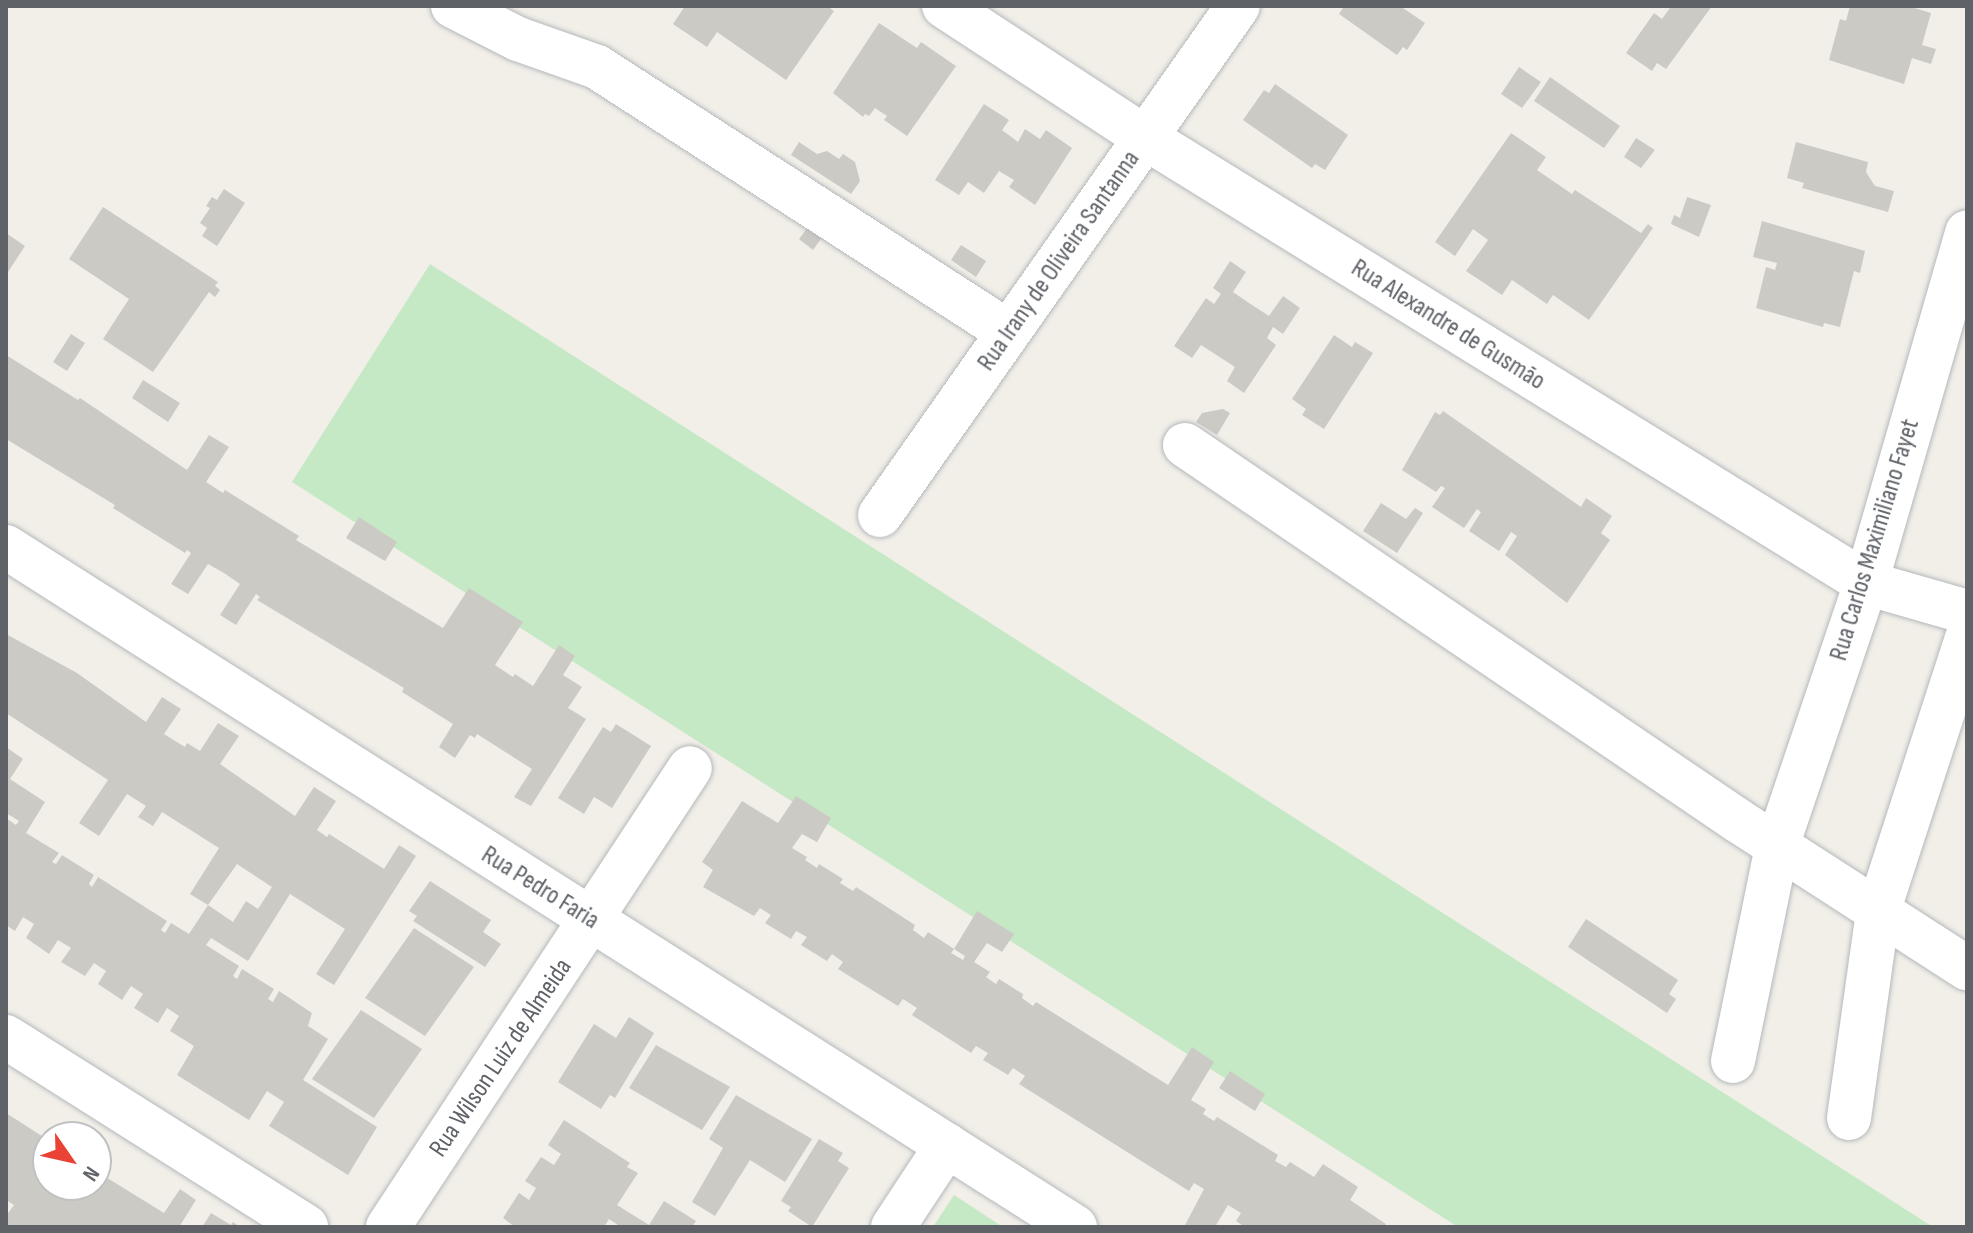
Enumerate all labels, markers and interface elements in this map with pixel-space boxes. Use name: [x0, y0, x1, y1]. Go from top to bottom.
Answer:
street label: Rua Irany de Oliveira Santanna: [971, 145, 1147, 377]
street label: Rua Alexandre de Gusmão: [1345, 253, 1551, 397]
street label: Rua Carlos Maximiliano Fayet: [1823, 415, 1927, 665]
street label: Rua Pedro Faria: [475, 840, 605, 936]
street label: Rua Wilson Luiz de Almeida: [423, 953, 579, 1163]
north arrow: [32, 1121, 112, 1201]
text: N: [76, 1161, 105, 1186]

